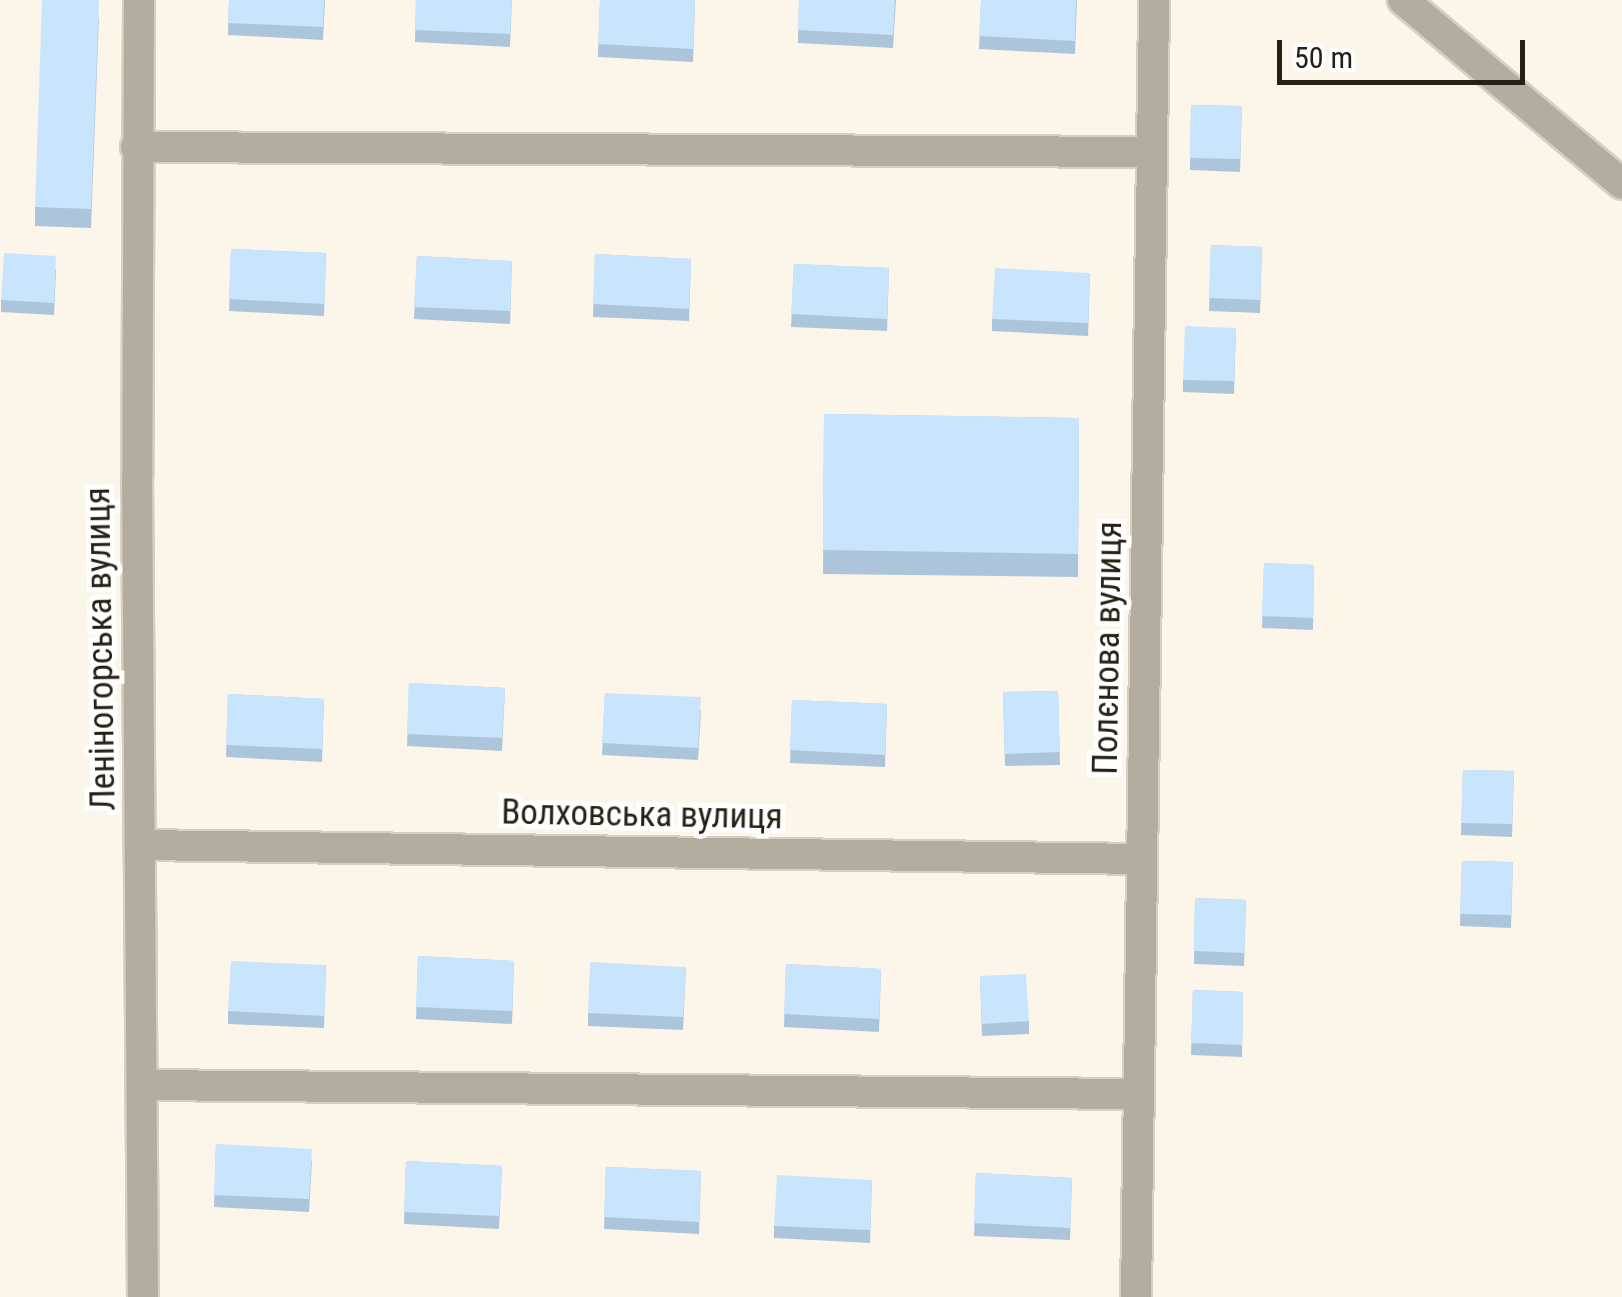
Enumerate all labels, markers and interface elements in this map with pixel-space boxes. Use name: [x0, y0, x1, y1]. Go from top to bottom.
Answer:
scale bar: [1282, 20, 1530, 82]
text: 50 m: [1294, 40, 1353, 75]
street label: Леніногорська вулиця: [77, 487, 125, 811]
street label: Полєнова вулиця: [1085, 521, 1131, 775]
street label: Волховська вулиця: [501, 792, 783, 838]

